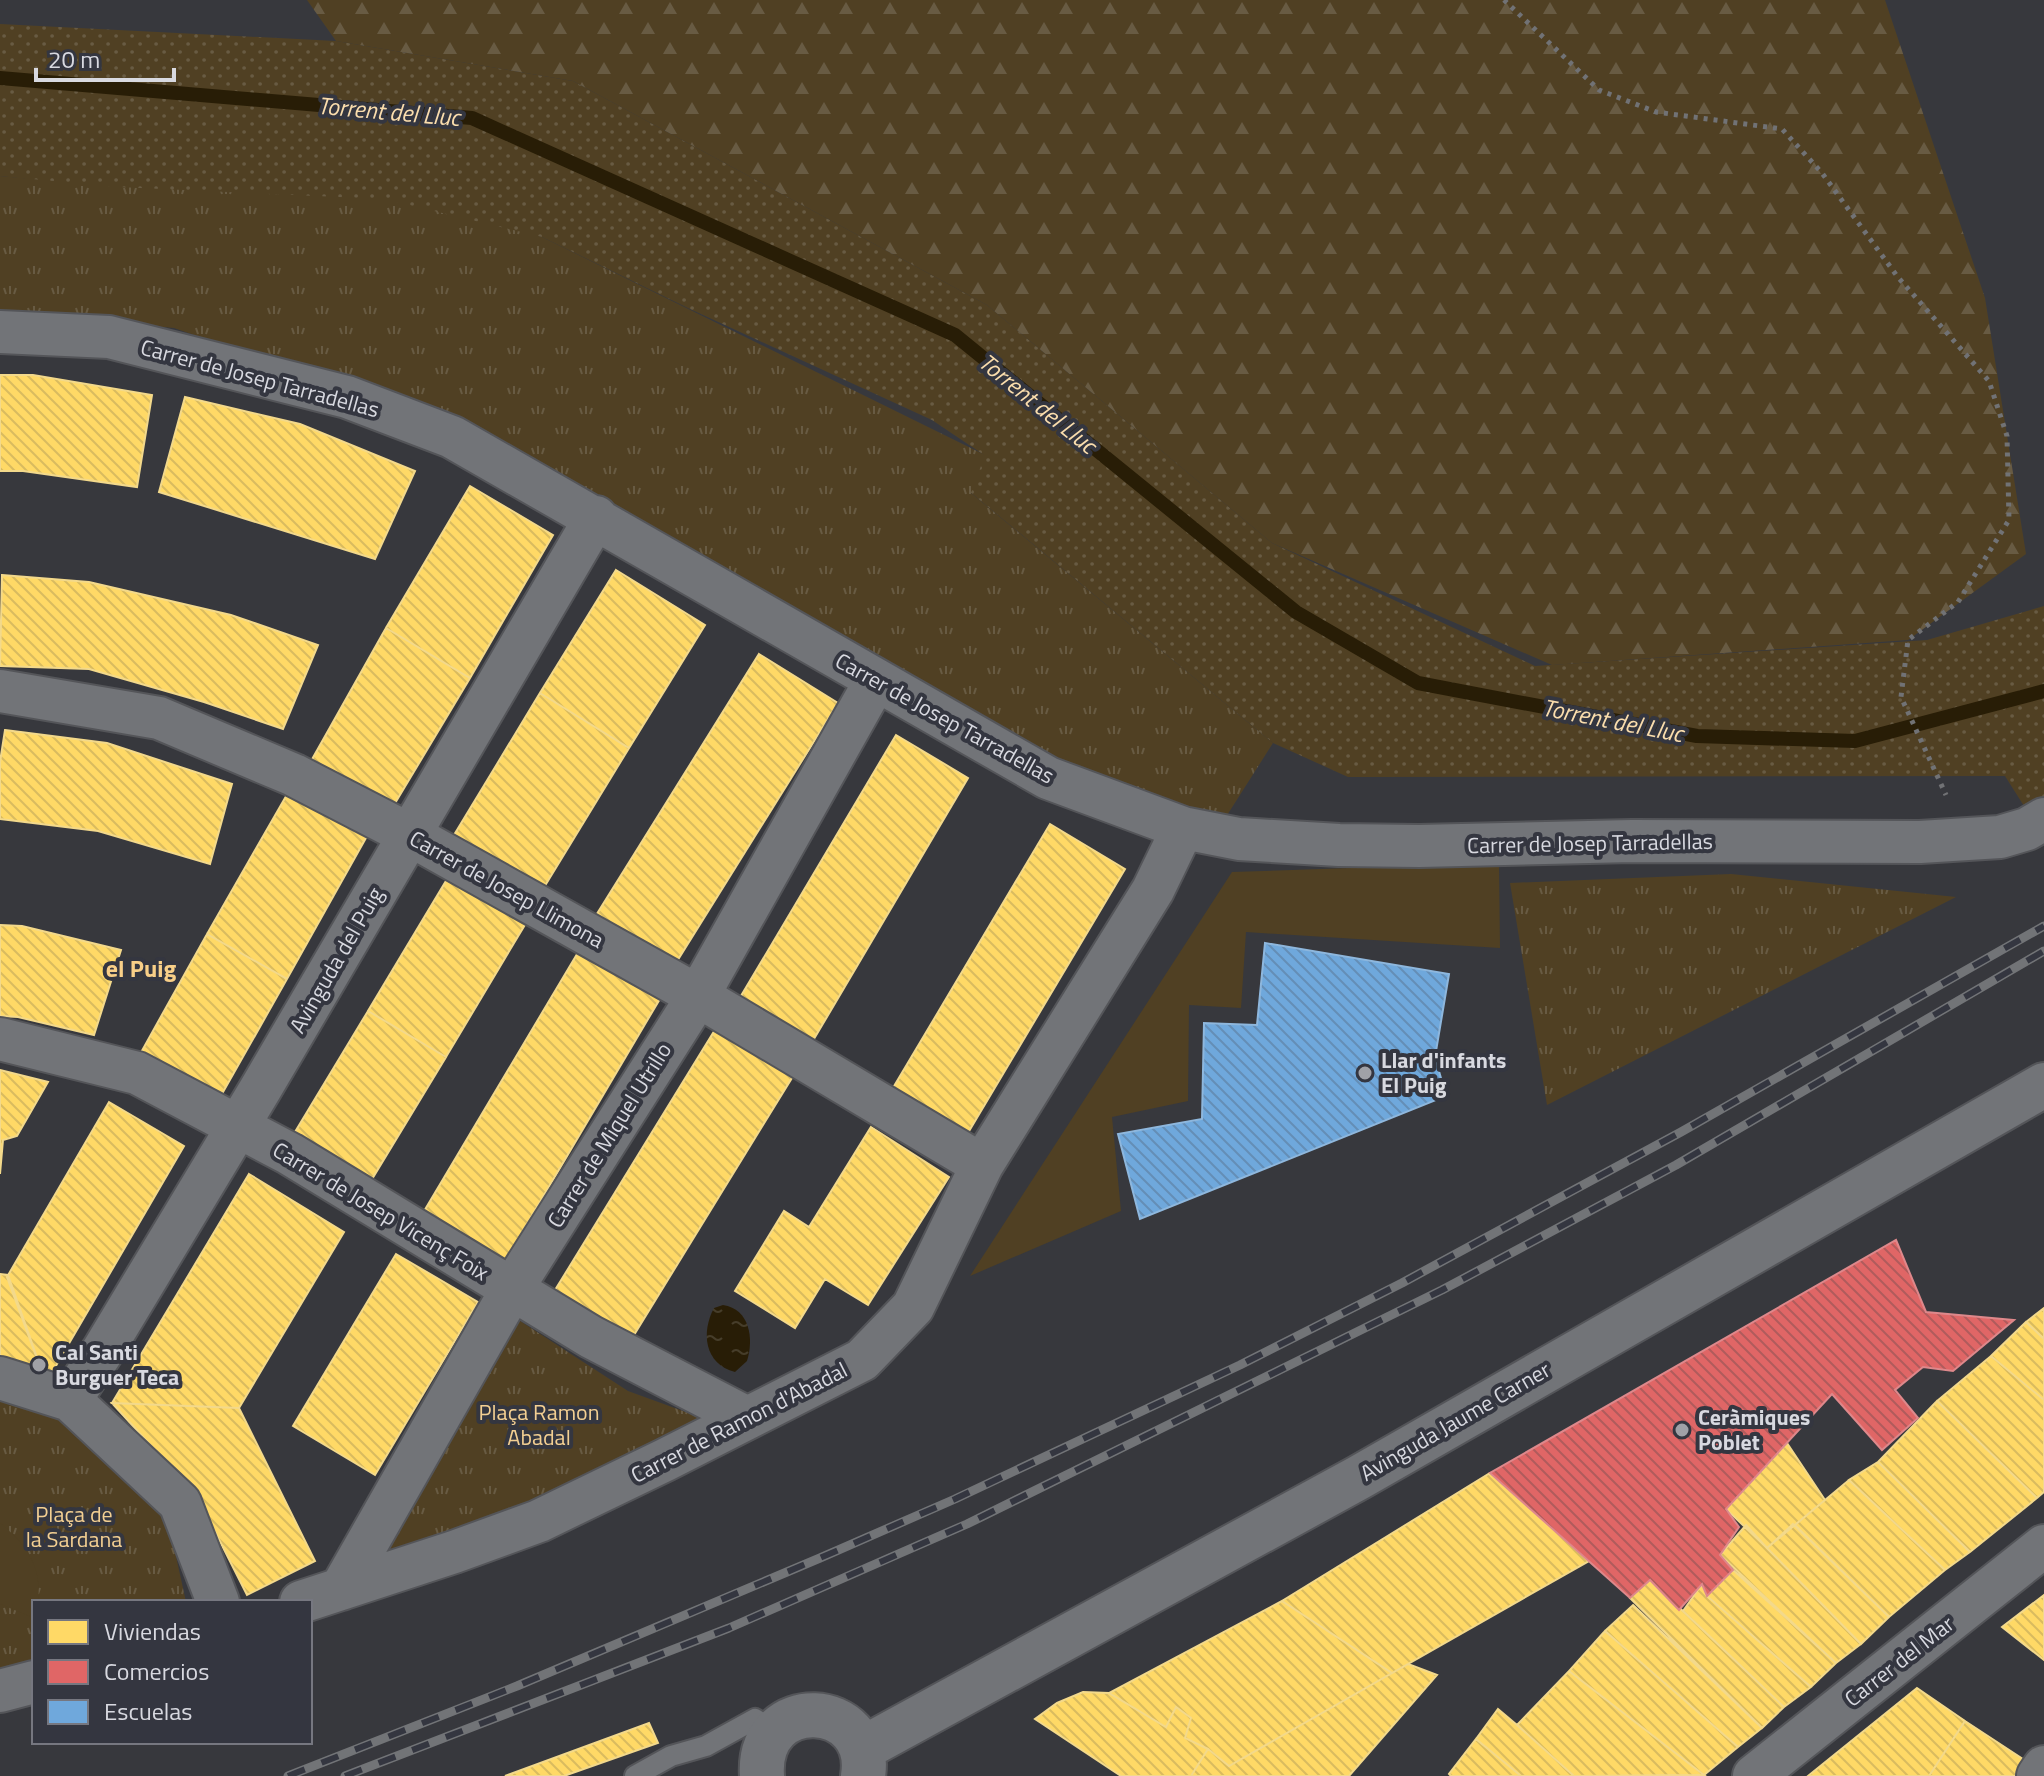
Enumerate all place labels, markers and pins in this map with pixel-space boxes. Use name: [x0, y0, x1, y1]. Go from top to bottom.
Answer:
place label: Llar d'infants El Puig: [1381, 1043, 1506, 1102]
marker: Llar d'infants El Puig: [1356, 1064, 1374, 1082]
place label: Cal Santi Burguer Teca: [55, 1335, 179, 1394]
marker: Cal Santi Burguer Teca: [30, 1356, 48, 1374]
place label: Ceràmiques Poblet: [1698, 1400, 1810, 1459]
marker: Ceràmiques Poblet: [1673, 1421, 1691, 1439]

